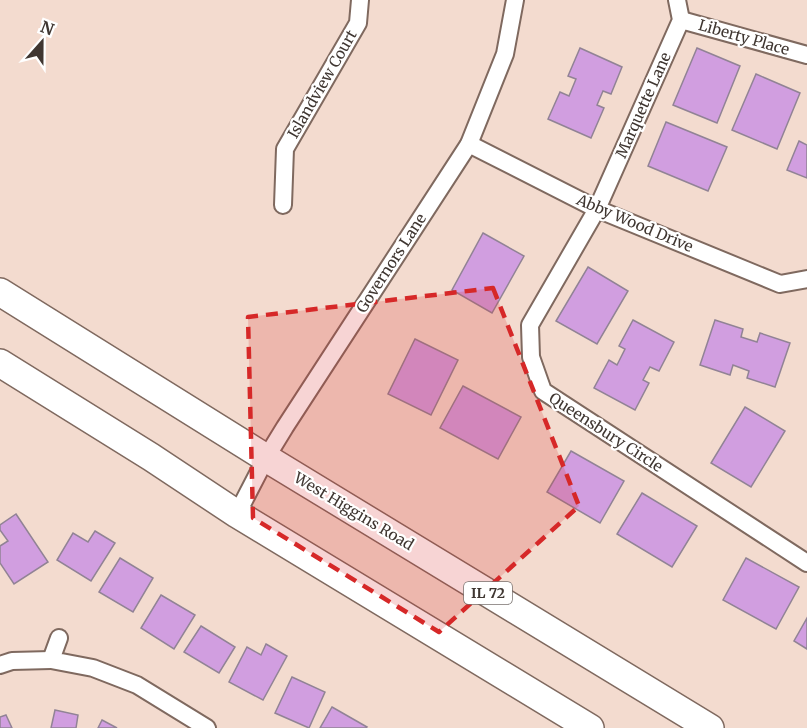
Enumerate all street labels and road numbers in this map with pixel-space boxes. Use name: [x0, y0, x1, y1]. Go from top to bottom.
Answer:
street label: Liberty Place: [696, 15, 792, 59]
street label: Islandview Court: [283, 26, 361, 142]
street label: Marquette Lane: [611, 49, 675, 161]
street label: Abby Wood Drive: [573, 189, 696, 256]
street label: Governors Lane: [352, 210, 430, 316]
street label: Queensbury Circle: [546, 388, 667, 476]
street label: West Higgins Road: [290, 467, 417, 554]
road number: IL 72: [464, 582, 512, 604]

